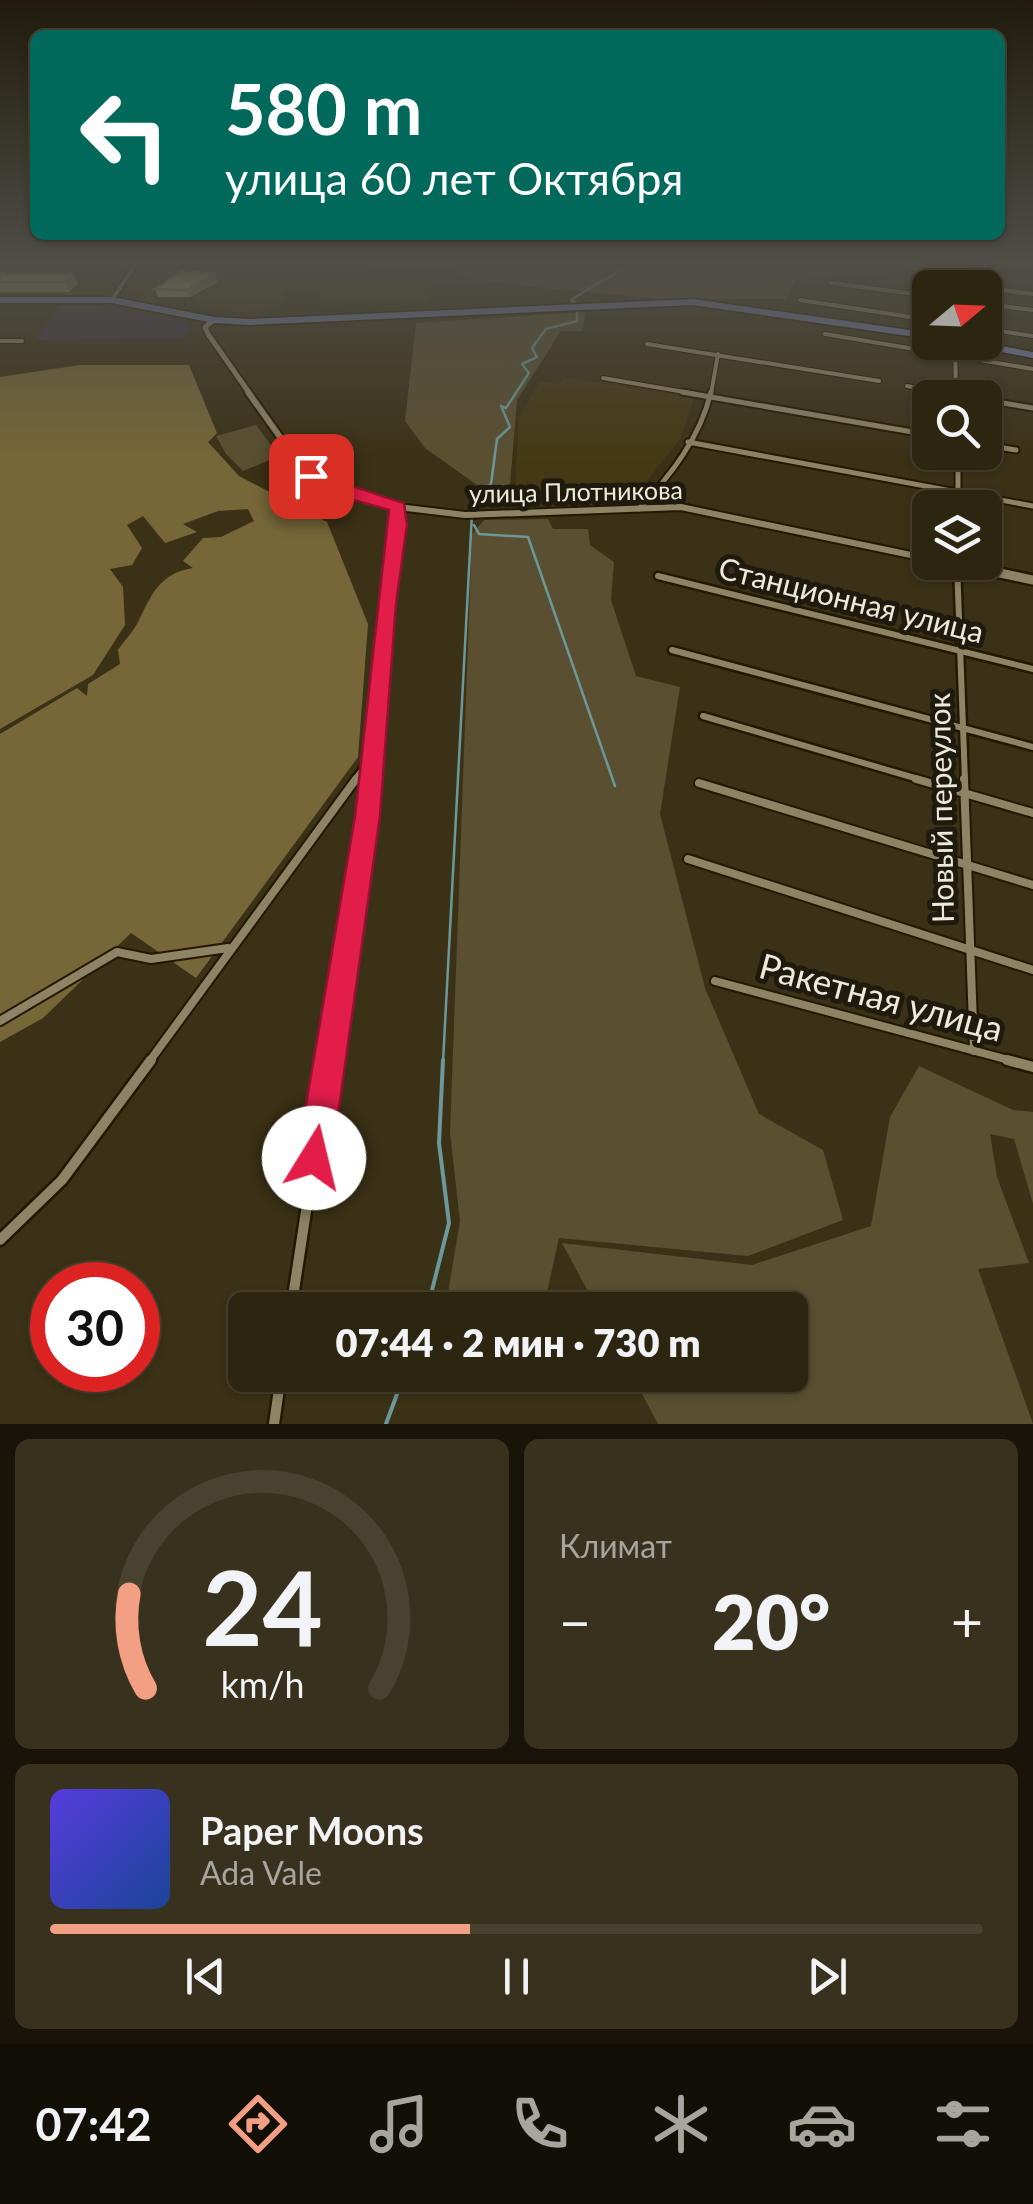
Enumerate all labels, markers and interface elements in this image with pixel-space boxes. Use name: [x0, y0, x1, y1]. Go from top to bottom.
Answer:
text: 580 m: [225, 66, 422, 150]
icon: left: [60, 70, 190, 200]
text: улица 60 лет Октября: [225, 151, 683, 205]
north arrow: [912, 270, 1002, 360]
map controls: [912, 270, 1002, 580]
button: search: [912, 380, 1002, 470]
pin: [269, 434, 354, 519]
icon: arrive: [284, 449, 339, 504]
street label: улица Плотникова: [469, 474, 683, 508]
button: layers: [912, 490, 1002, 580]
street label: Станционная улица: [715, 549, 988, 649]
street label: Новый переулок: [920, 692, 960, 923]
street label: Ракетная улица: [755, 943, 1008, 1049]
position arrow: [262, 1106, 366, 1210]
speed limit sign: 30: [30, 1262, 160, 1392]
text: 07:44 · 2 мин · 730 m: [335, 1319, 701, 1365]
text: Климат: [559, 1526, 672, 1565]
text: 24: [202, 1543, 322, 1668]
text: 20°: [712, 1576, 830, 1666]
text: −: [559, 1588, 591, 1654]
text: +: [951, 1588, 983, 1654]
text: km/h: [220, 1663, 304, 1706]
text: Paper Moons: [200, 1807, 424, 1853]
text: Ada Vale: [200, 1853, 322, 1892]
icon: previous: [178, 1949, 233, 2004]
icon: pause: [489, 1949, 544, 2004]
icon: next: [800, 1949, 855, 2004]
icon: directions: [223, 2089, 293, 2159]
icon: music: [364, 2089, 434, 2159]
icon: phone: [505, 2089, 575, 2159]
icon: climate: [646, 2089, 716, 2159]
icon: car: [787, 2089, 857, 2159]
icon: filters: [928, 2089, 998, 2159]
text: 07:42: [36, 2097, 152, 2151]

